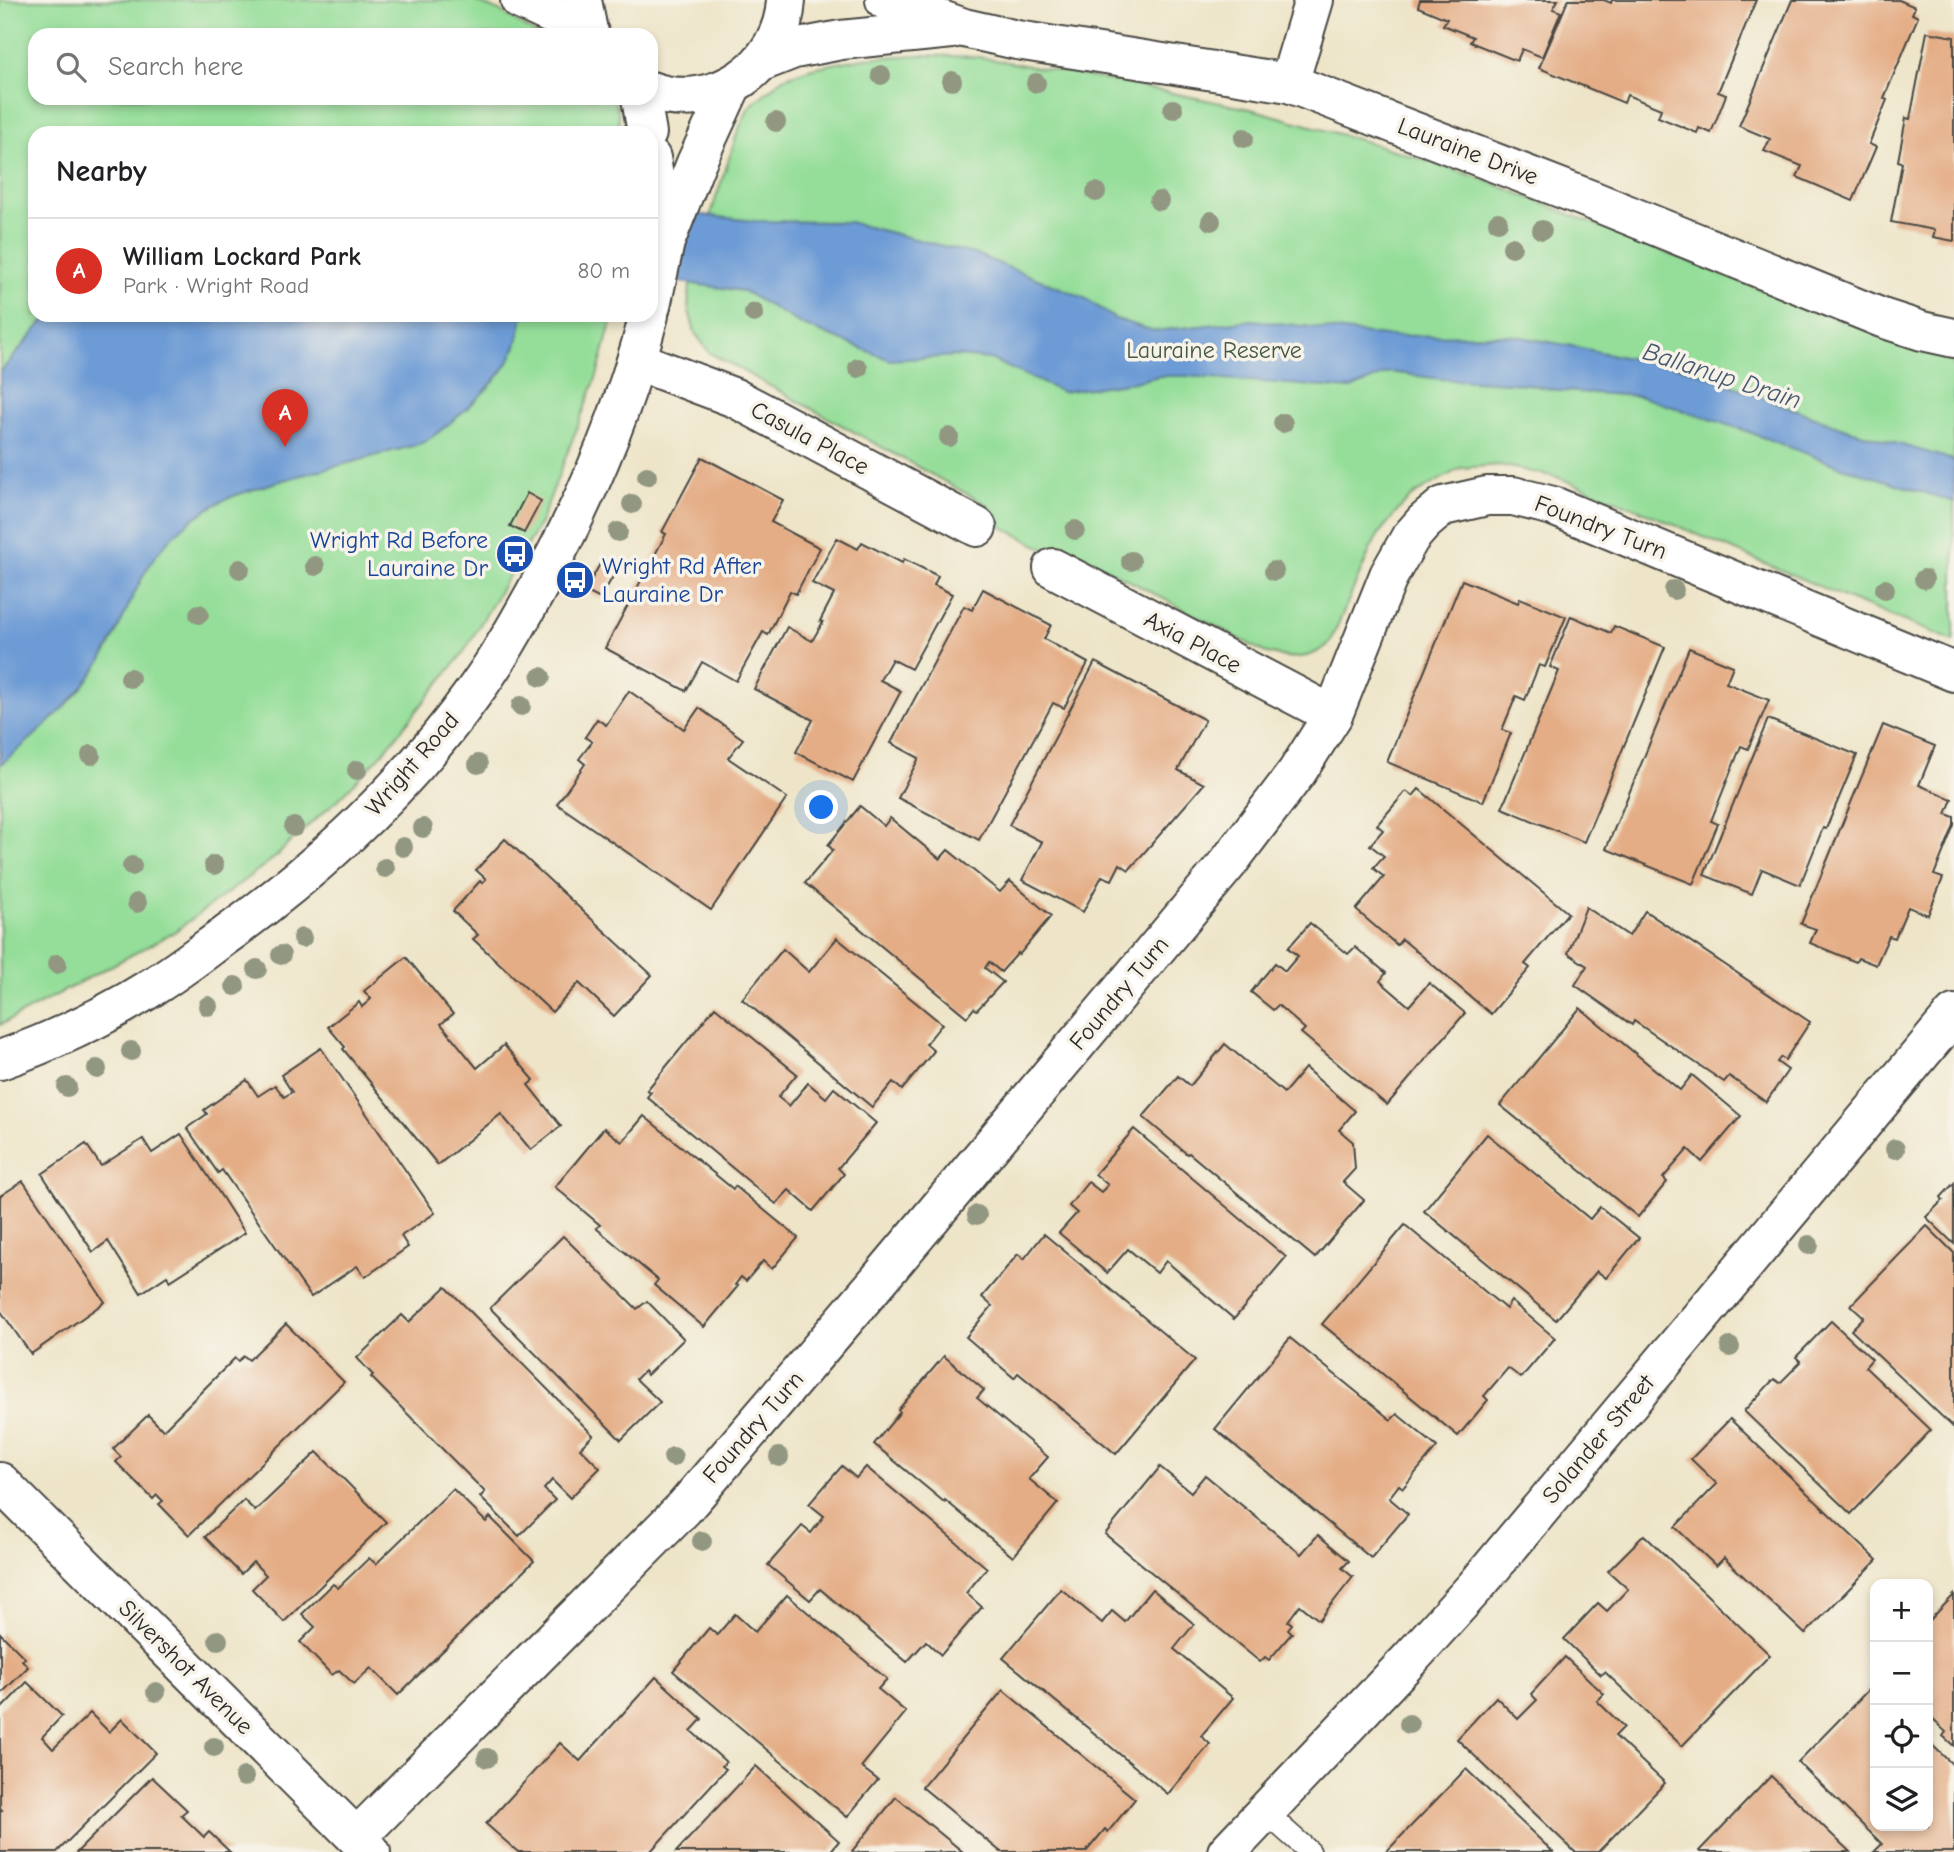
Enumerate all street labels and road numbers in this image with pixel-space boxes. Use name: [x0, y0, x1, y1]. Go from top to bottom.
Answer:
street label: Lauraine Drive: [1394, 111, 1542, 191]
street label: Casula Place: [746, 395, 874, 481]
street label: Foundry Turn: [1531, 489, 1671, 565]
street label: Axia Place: [1140, 605, 1246, 679]
street label: Wright Road: [359, 706, 465, 822]
street label: Foundry Turn: [1064, 931, 1174, 1055]
street label: Foundry Turn: [697, 1365, 809, 1489]
street label: Solander Street: [1536, 1368, 1661, 1509]
street label: Silvershot Avenue: [113, 1594, 259, 1740]

